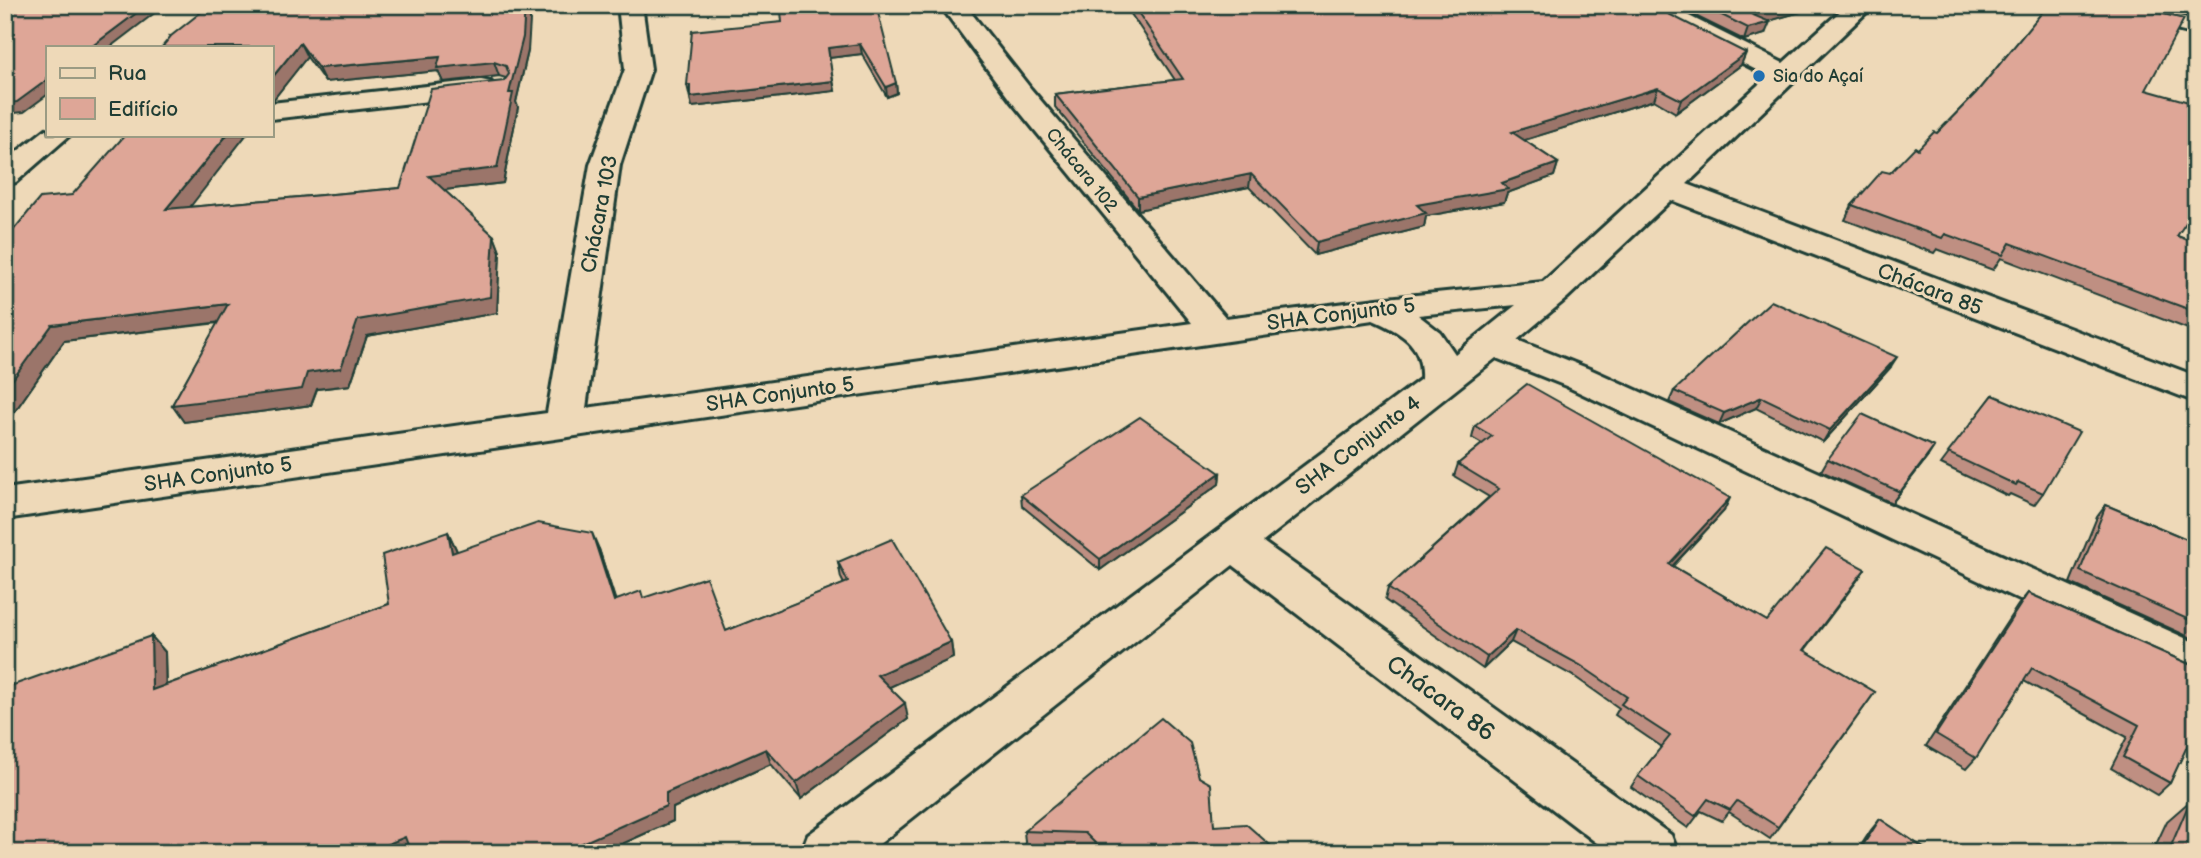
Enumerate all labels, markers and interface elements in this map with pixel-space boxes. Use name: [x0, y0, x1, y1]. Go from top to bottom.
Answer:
legend: [46, 46, 273, 136]
text: Rua: [108, 61, 147, 86]
place label: Sia do Açaí: [1773, 66, 1864, 87]
marker: Sia do Açaí: [1751, 68, 1767, 84]
text: Edifício: [108, 97, 178, 122]
street label: Chácara 102: [1041, 124, 1122, 217]
street label: Chácara 103: [576, 153, 623, 275]
street label: Chácara 85: [1874, 258, 1986, 321]
street label: SHA Conjunto 5: [1265, 293, 1417, 336]
street label: SHA Conjunto 5: [704, 372, 856, 417]
street label: SHA Conjunto 4: [1291, 390, 1426, 501]
street label: SHA Conjunto 5: [142, 452, 294, 497]
street label: Chácara 86: [1381, 649, 1501, 748]

